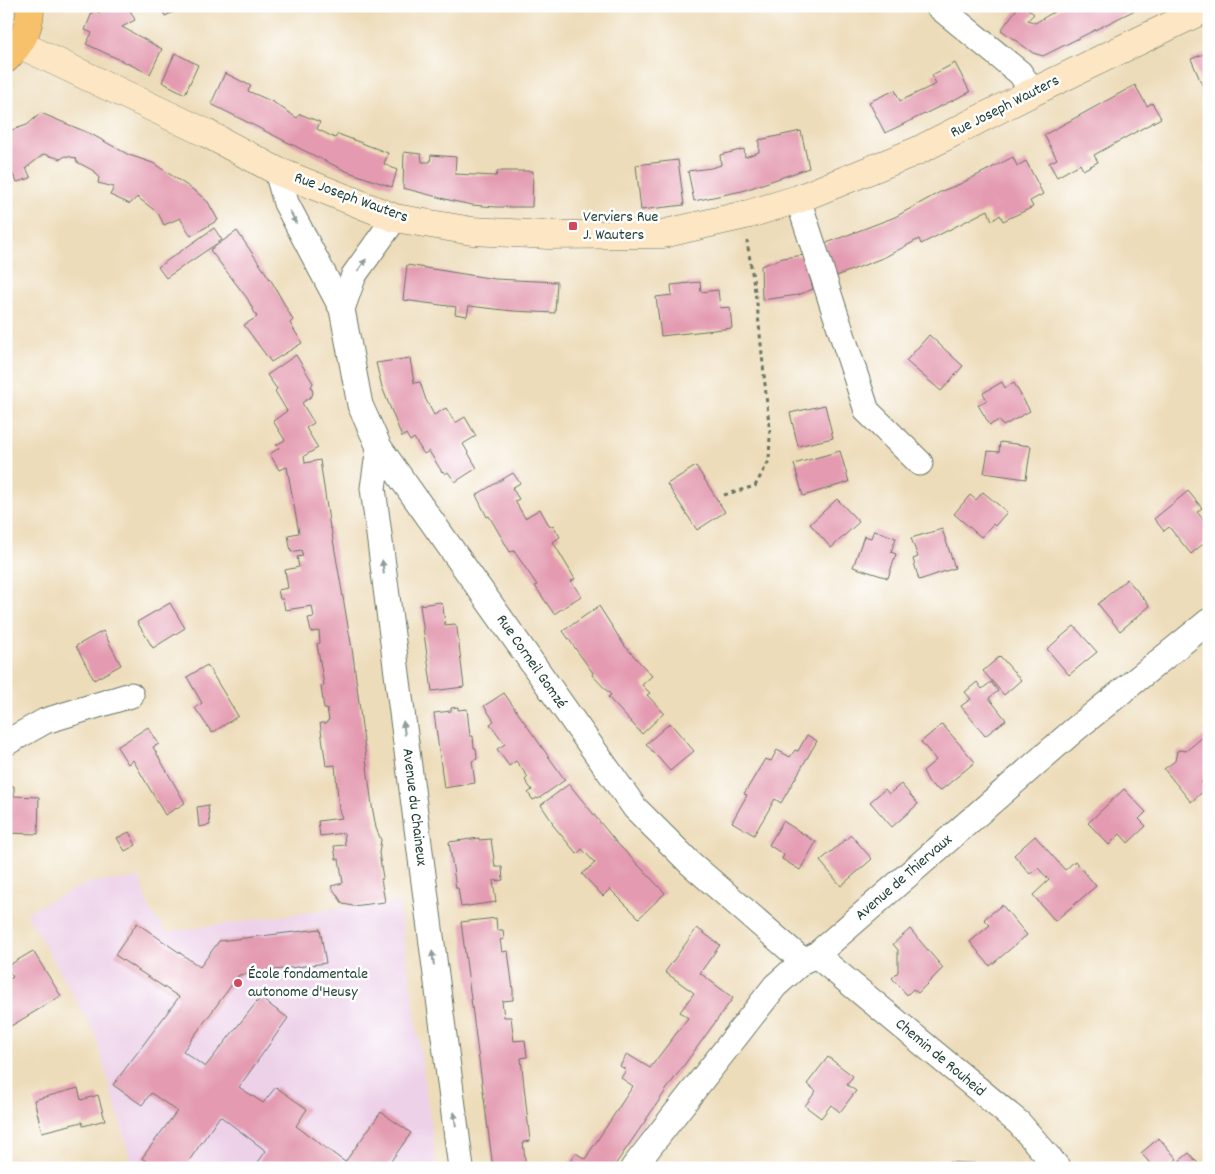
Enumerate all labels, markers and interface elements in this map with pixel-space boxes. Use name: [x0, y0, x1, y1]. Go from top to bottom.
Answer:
street label: Rue Joseph Wauters: [946, 69, 1064, 144]
street label: Rue Joseph Wauters: [291, 167, 411, 229]
place label: Verviers Rue J. Wauters: [583, 206, 658, 247]
one-way arrow: [289, 210, 297, 224]
marker: Verviers Rue J. Wauters: [567, 220, 579, 232]
one-way arrow: [356, 259, 367, 272]
one-way arrow: [379, 558, 387, 574]
street label: Rue Corneil Gomzé: [490, 610, 572, 714]
one-way arrow: [400, 719, 408, 735]
street label: Avenue du Chaineux: [395, 747, 433, 867]
street label: Avenue de Thiervaux: [850, 829, 958, 927]
one-way arrow: [429, 950, 437, 966]
place label: École fondamentale autonome d'Heusy: [248, 963, 368, 1004]
marker: École fondamentale autonome d'Heusy: [232, 977, 244, 989]
street label: Chemin de Rouheid: [890, 1013, 990, 1103]
one-way arrow: [450, 1111, 458, 1127]

